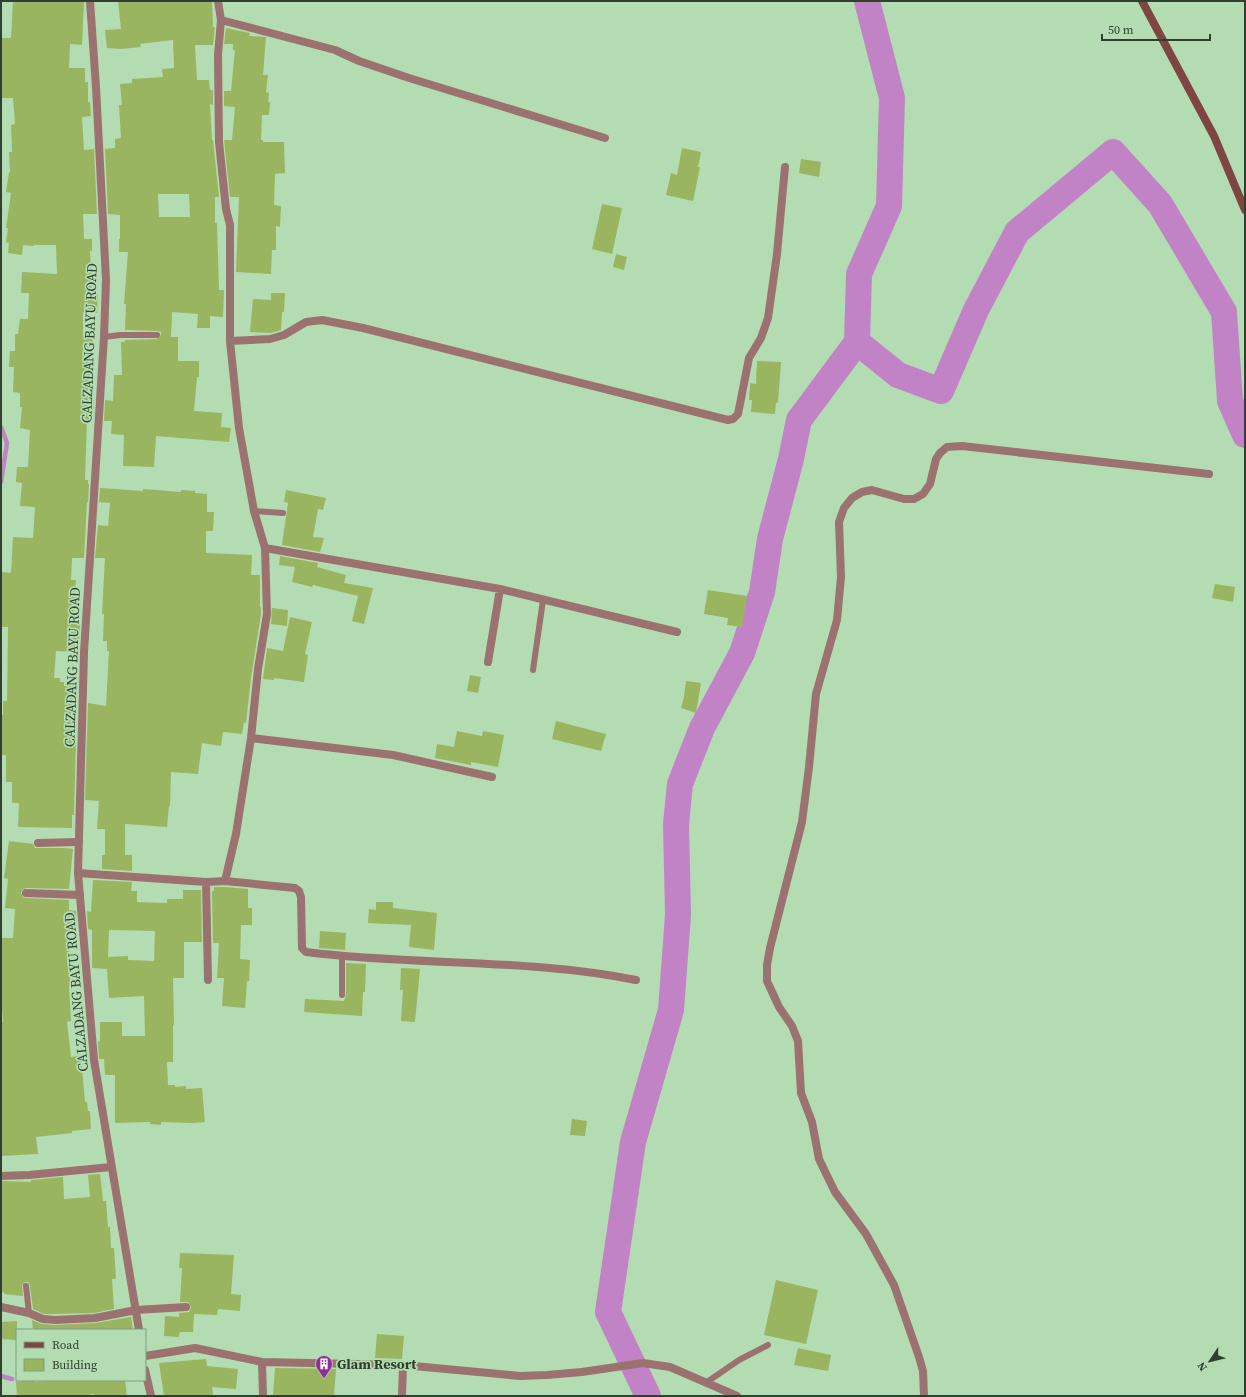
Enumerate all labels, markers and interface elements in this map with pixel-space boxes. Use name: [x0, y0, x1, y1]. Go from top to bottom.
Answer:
scale bar: [1102, 16, 1210, 42]
text: 50 m: [1108, 22, 1134, 38]
street label: CALZADANG BAYU ROAD: [76, 263, 102, 423]
street label: CALZADANG BAYU ROAD: [59, 587, 85, 747]
street label: CALZADANG BAYU ROAD: [59, 911, 93, 1073]
legend: [16, 1329, 146, 1381]
text: Road: [52, 1337, 79, 1353]
north arrow: [1190, 1341, 1230, 1381]
building icon: Glam Resort: [314, 1354, 334, 1379]
place label: Glam Resort: [337, 1354, 417, 1374]
text: Building: [52, 1357, 97, 1373]
text: N: [1194, 1359, 1211, 1374]

